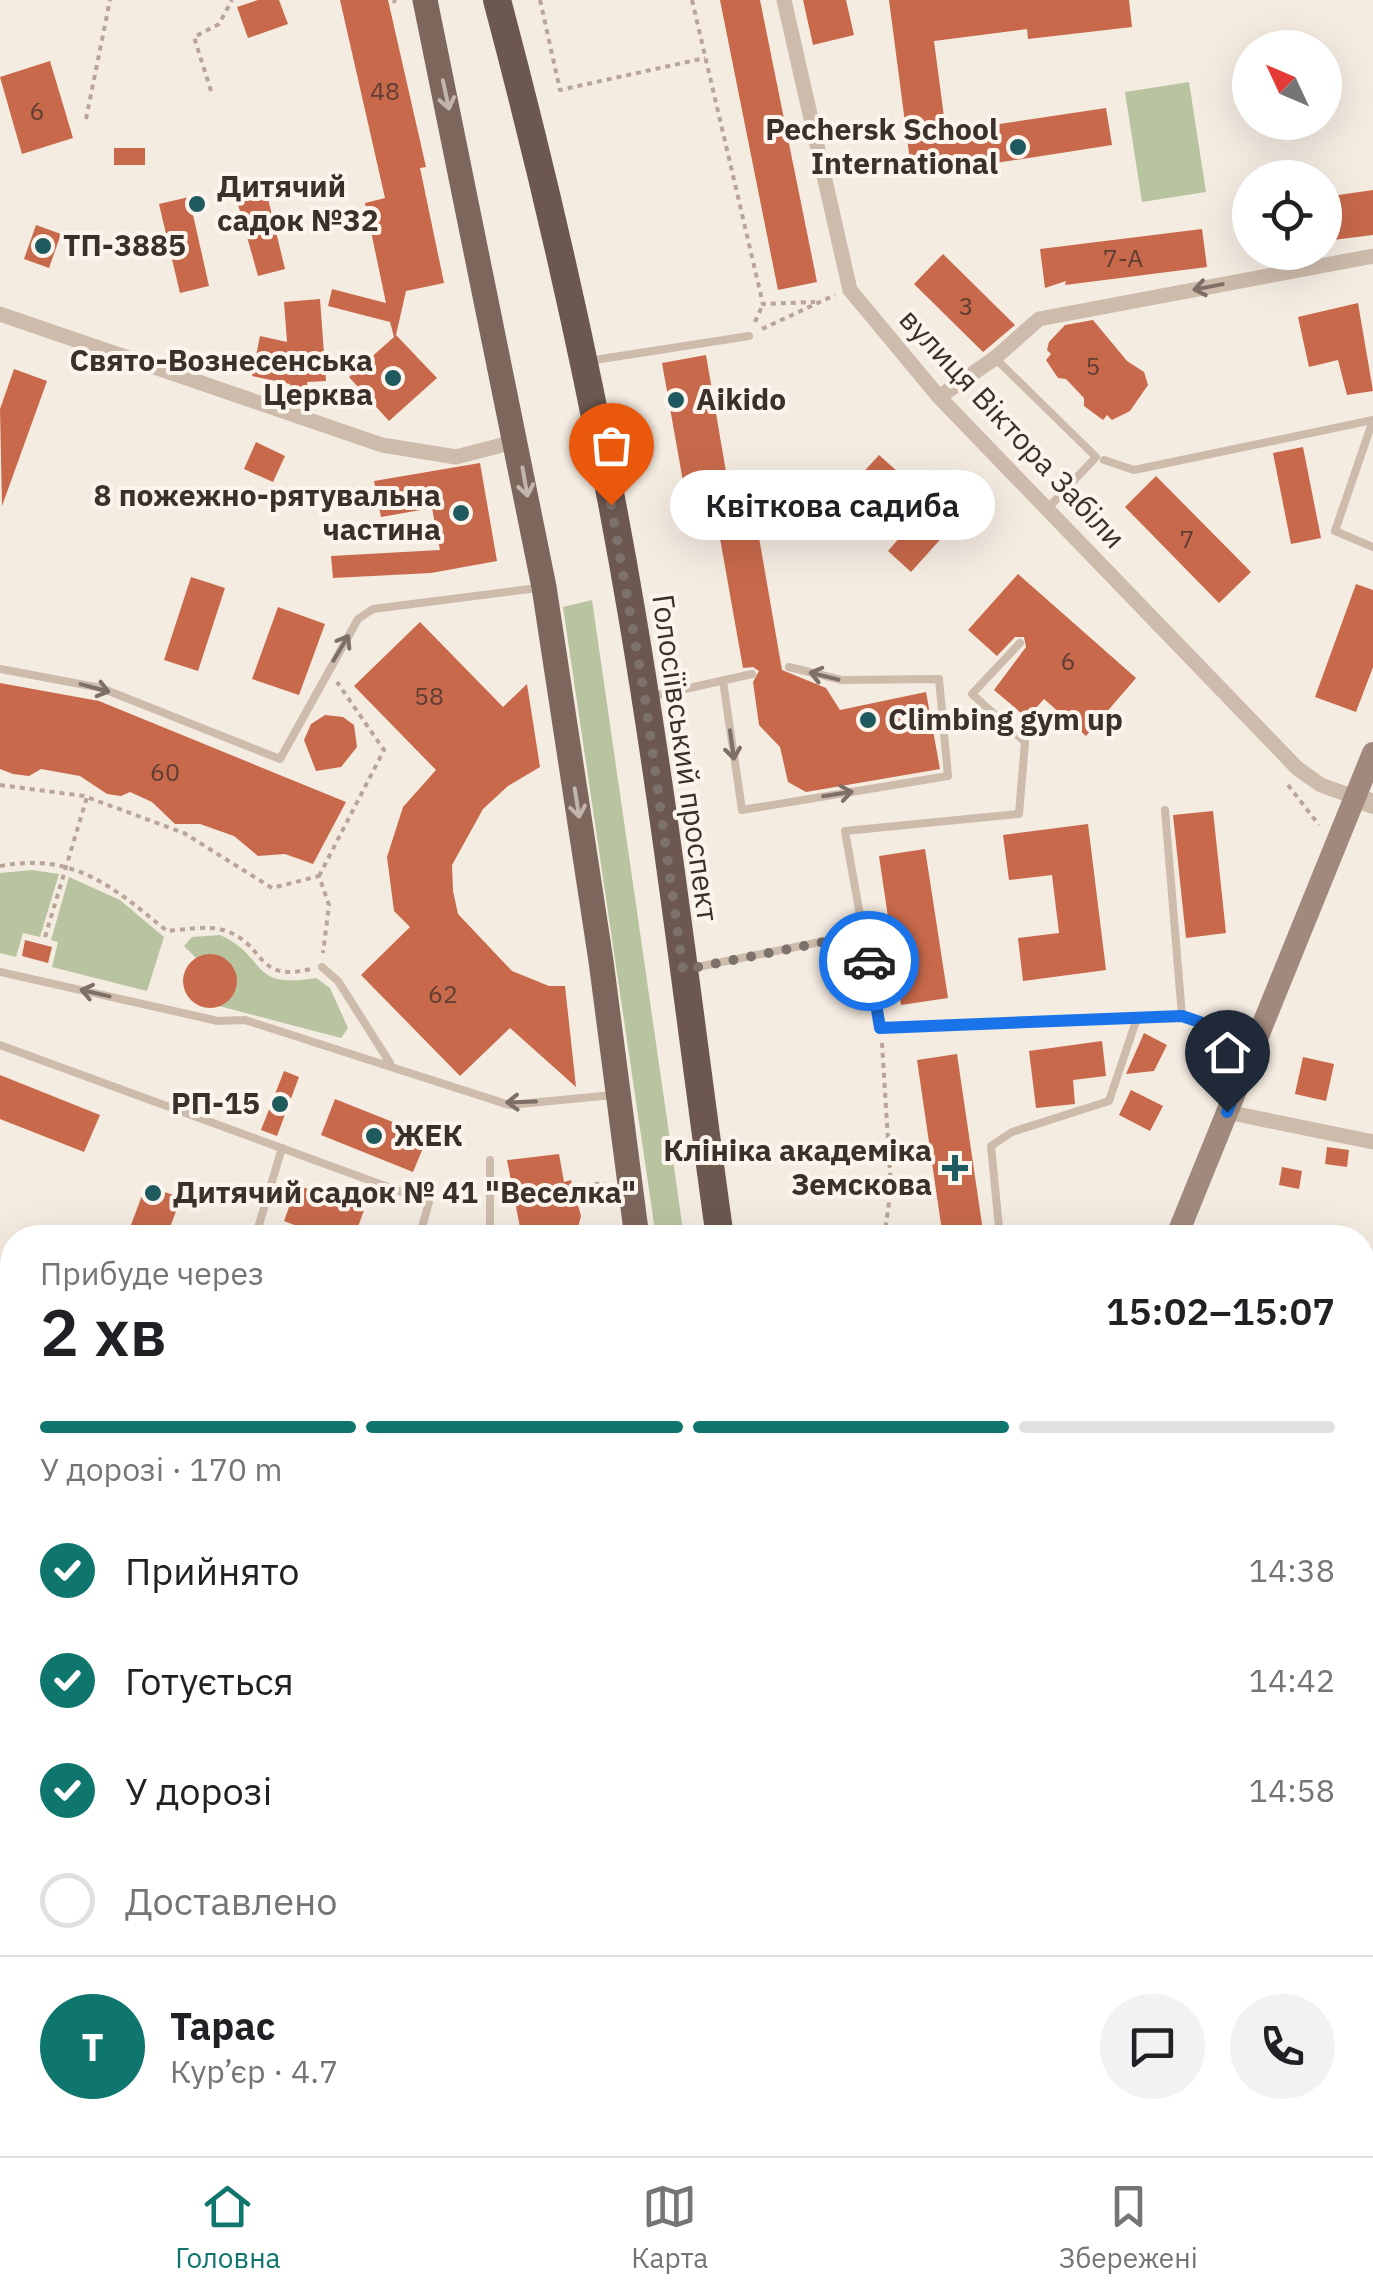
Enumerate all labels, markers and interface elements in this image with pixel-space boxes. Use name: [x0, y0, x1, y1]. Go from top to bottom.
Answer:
north arrow: [1232, 30, 1342, 140]
map controls: [1232, 30, 1342, 270]
house number: 48: [370, 74, 400, 107]
one-way arrow: [438, 78, 457, 110]
house number: 6: [29, 94, 45, 127]
place label: Pechersk School International: [765, 109, 998, 182]
marker: Pechersk School International: [1007, 136, 1029, 158]
button: locate: [1232, 160, 1342, 270]
place label: Дитячий садок №32: [217, 166, 379, 239]
marker: Дитячий садок №32: [186, 193, 208, 215]
place label: ТП-3885: [63, 225, 186, 264]
marker: ТП-3885: [32, 235, 54, 257]
house number: 7-А: [1103, 241, 1143, 274]
one-way arrow: [1193, 278, 1225, 297]
house number: 3: [958, 289, 974, 322]
street label: вулиця Віктора Забіли: [892, 300, 1135, 556]
place label: Свято-Вознесенська Церква: [69, 340, 373, 413]
house number: 5: [1085, 349, 1101, 382]
marker: Свято-Вознесенська Церква: [382, 367, 404, 389]
place label: Aikido: [696, 379, 786, 418]
marker: Aikido: [665, 389, 687, 411]
pin: [569, 403, 654, 506]
icon: bag: [584, 418, 639, 473]
one-way arrow: [516, 465, 535, 498]
callout: Квіткова садиба: [671, 470, 996, 540]
place label: 8 пожежно-рятувальна частина: [94, 475, 441, 548]
text: Квіткова садиба: [705, 484, 960, 526]
marker: 8 пожежно-рятувальна частина: [450, 502, 472, 524]
house number: 7: [1179, 522, 1195, 555]
street label: Голосіївський проспект: [644, 592, 729, 924]
one-way arrow: [331, 634, 351, 663]
house number: 6: [1060, 644, 1076, 677]
one-way arrow: [809, 666, 841, 684]
house number: 58: [414, 679, 444, 712]
one-way arrow: [79, 680, 111, 699]
place label: Climbing gym up: [888, 699, 1123, 738]
marker: Climbing gym up: [857, 709, 879, 731]
one-way arrow: [724, 729, 742, 761]
house number: 60: [150, 755, 180, 788]
one-way arrow: [821, 784, 854, 803]
one-way arrow: [569, 786, 587, 819]
courier: [819, 911, 919, 1011]
icon: car: [842, 934, 897, 989]
house number: 62: [428, 977, 458, 1010]
one-way arrow: [80, 983, 112, 1001]
pin: [1185, 1010, 1270, 1113]
icon: home: [1200, 1025, 1255, 1080]
place label: РП-15: [171, 1083, 260, 1122]
marker: РП-15: [269, 1093, 291, 1115]
one-way arrow: [505, 1093, 537, 1112]
place label: ЖЕК: [394, 1115, 463, 1154]
marker: ЖЕК: [363, 1125, 385, 1147]
place label: Клініка академіка Земскова: [663, 1130, 932, 1203]
marker: Клініка академіка Земскова: [942, 1155, 968, 1181]
place label: Дитячий садок № 41 "Веселка": [173, 1172, 636, 1211]
marker: Дитячий садок № 41 "Веселка": [142, 1182, 164, 1204]
text: Прибуде через: [40, 1252, 264, 1294]
text: 15:02–15:07: [1106, 1286, 1335, 1335]
text: 2 хв: [40, 1289, 167, 1374]
text: У дорозі · 170 m: [40, 1448, 283, 1490]
icon: check: [40, 1543, 95, 1598]
text: Прийнято: [125, 1546, 299, 1595]
text: 14:38: [1249, 1549, 1335, 1591]
icon: check: [40, 1653, 95, 1708]
text: Готується: [125, 1656, 294, 1705]
text: 14:42: [1249, 1659, 1335, 1701]
icon: check: [40, 1763, 95, 1818]
text: У дорозі: [125, 1766, 272, 1815]
text: 14:58: [1249, 1769, 1335, 1811]
text: Доставлено: [125, 1876, 338, 1925]
button: chat: [1100, 1994, 1205, 2099]
button: phone: [1230, 1994, 1335, 2099]
text: Тарас: [170, 2001, 275, 2050]
text: Т: [81, 2022, 104, 2071]
text: Кур’єр · 4.7: [170, 2050, 338, 2092]
tab: Головна: [175, 2179, 281, 2276]
tab: Карта: [631, 2179, 708, 2276]
tab: Збережені: [1059, 2179, 1198, 2276]

